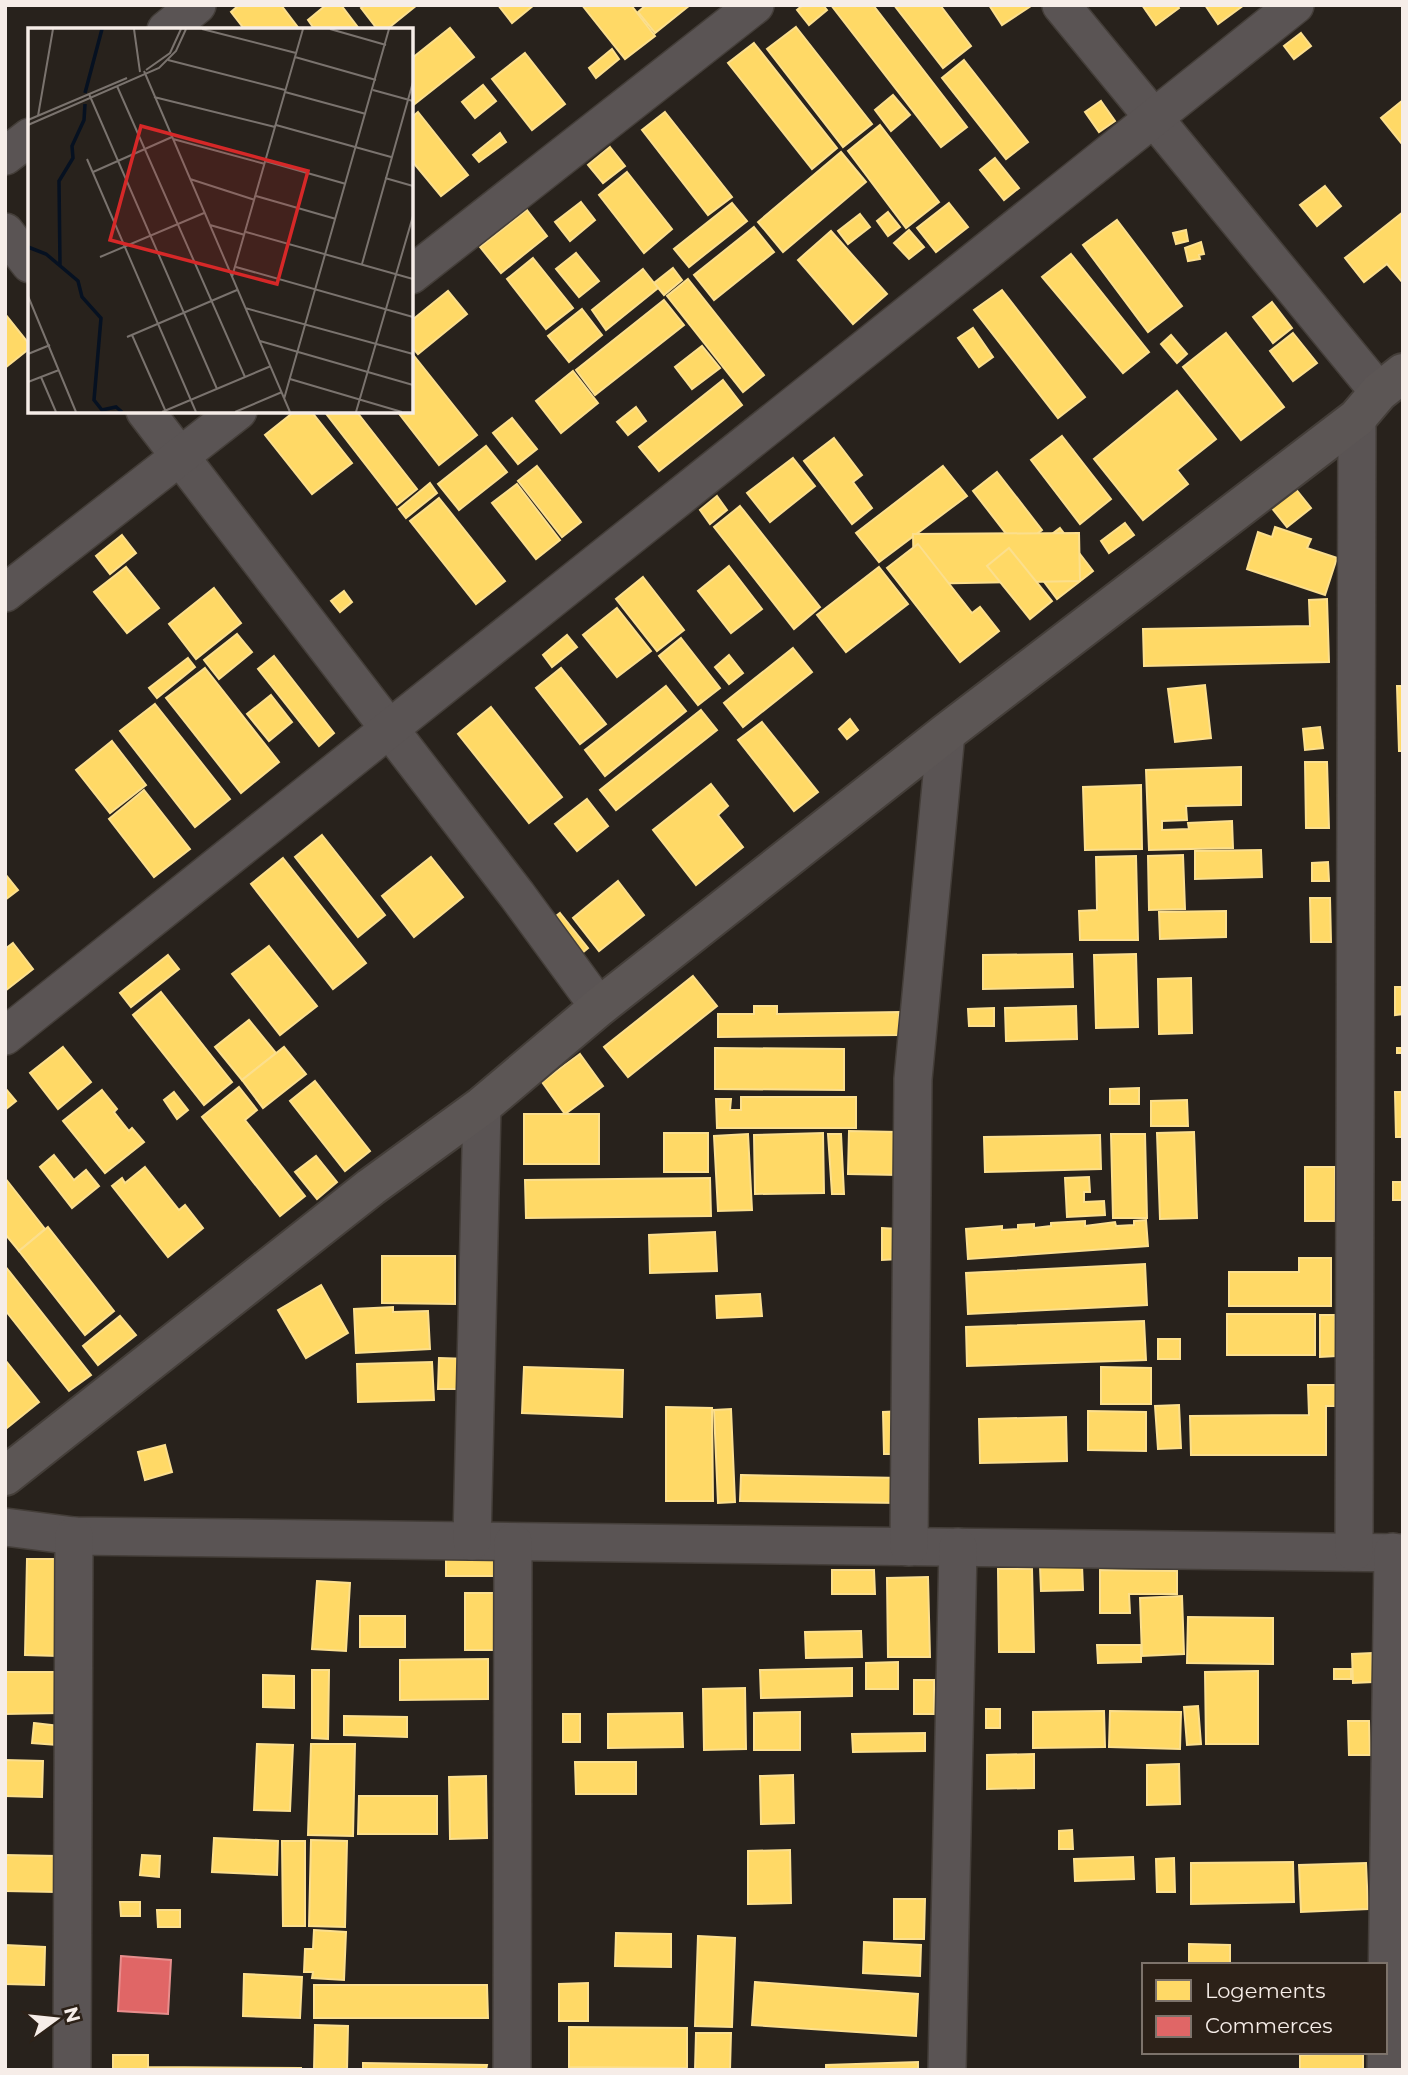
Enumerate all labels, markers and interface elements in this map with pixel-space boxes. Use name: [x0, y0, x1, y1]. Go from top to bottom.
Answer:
inset map: [28, 28, 413, 413]
legend: [1142, 1963, 1387, 2054]
text: Logements: [1205, 1978, 1325, 2003]
north arrow: [21, 1984, 91, 2054]
text: N: [59, 2004, 85, 2025]
text: Commerces: [1205, 2013, 1333, 2038]

